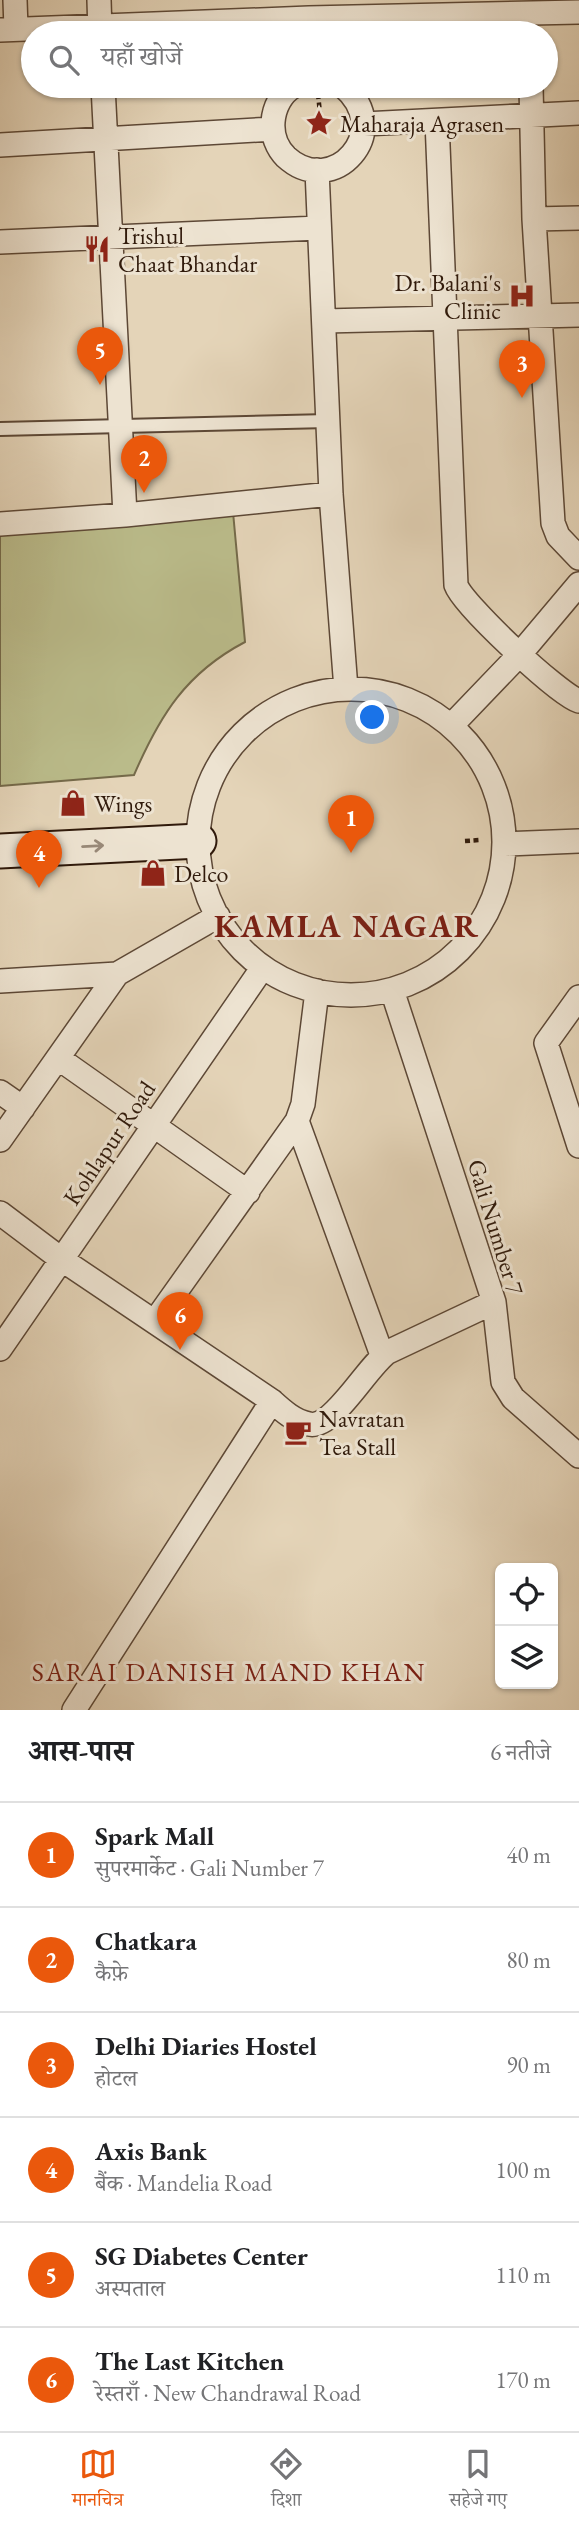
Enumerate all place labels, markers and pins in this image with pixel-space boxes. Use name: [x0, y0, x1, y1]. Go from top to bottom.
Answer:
place icon: Maharaja Agrasen: [304, 108, 334, 138]
place label: Maharaja Agrasen: [340, 108, 505, 139]
place label: Trishul Chaat Bhandar: [118, 220, 257, 279]
restaurant icon: Trishul Chaat Bhandar: [82, 234, 112, 264]
place label: Dr. Balani's Clinic: [394, 267, 501, 326]
hospital icon: Dr. Balani's Clinic: [507, 281, 537, 311]
pin: 5: [77, 327, 123, 385]
pin: 3: [499, 340, 545, 398]
pin: 2: [121, 435, 167, 493]
shop icon: Wings: [58, 788, 88, 818]
place label: Wings: [94, 788, 152, 819]
pin: 1: [328, 795, 374, 853]
pin: 4: [16, 830, 62, 888]
shop icon: Delco: [138, 858, 168, 888]
place label: Delco: [174, 858, 229, 889]
pin: 6: [157, 1292, 203, 1350]
place label: Navratan Tea Stall: [319, 1403, 405, 1462]
cafe icon: Navratan Tea Stall: [283, 1417, 313, 1447]

